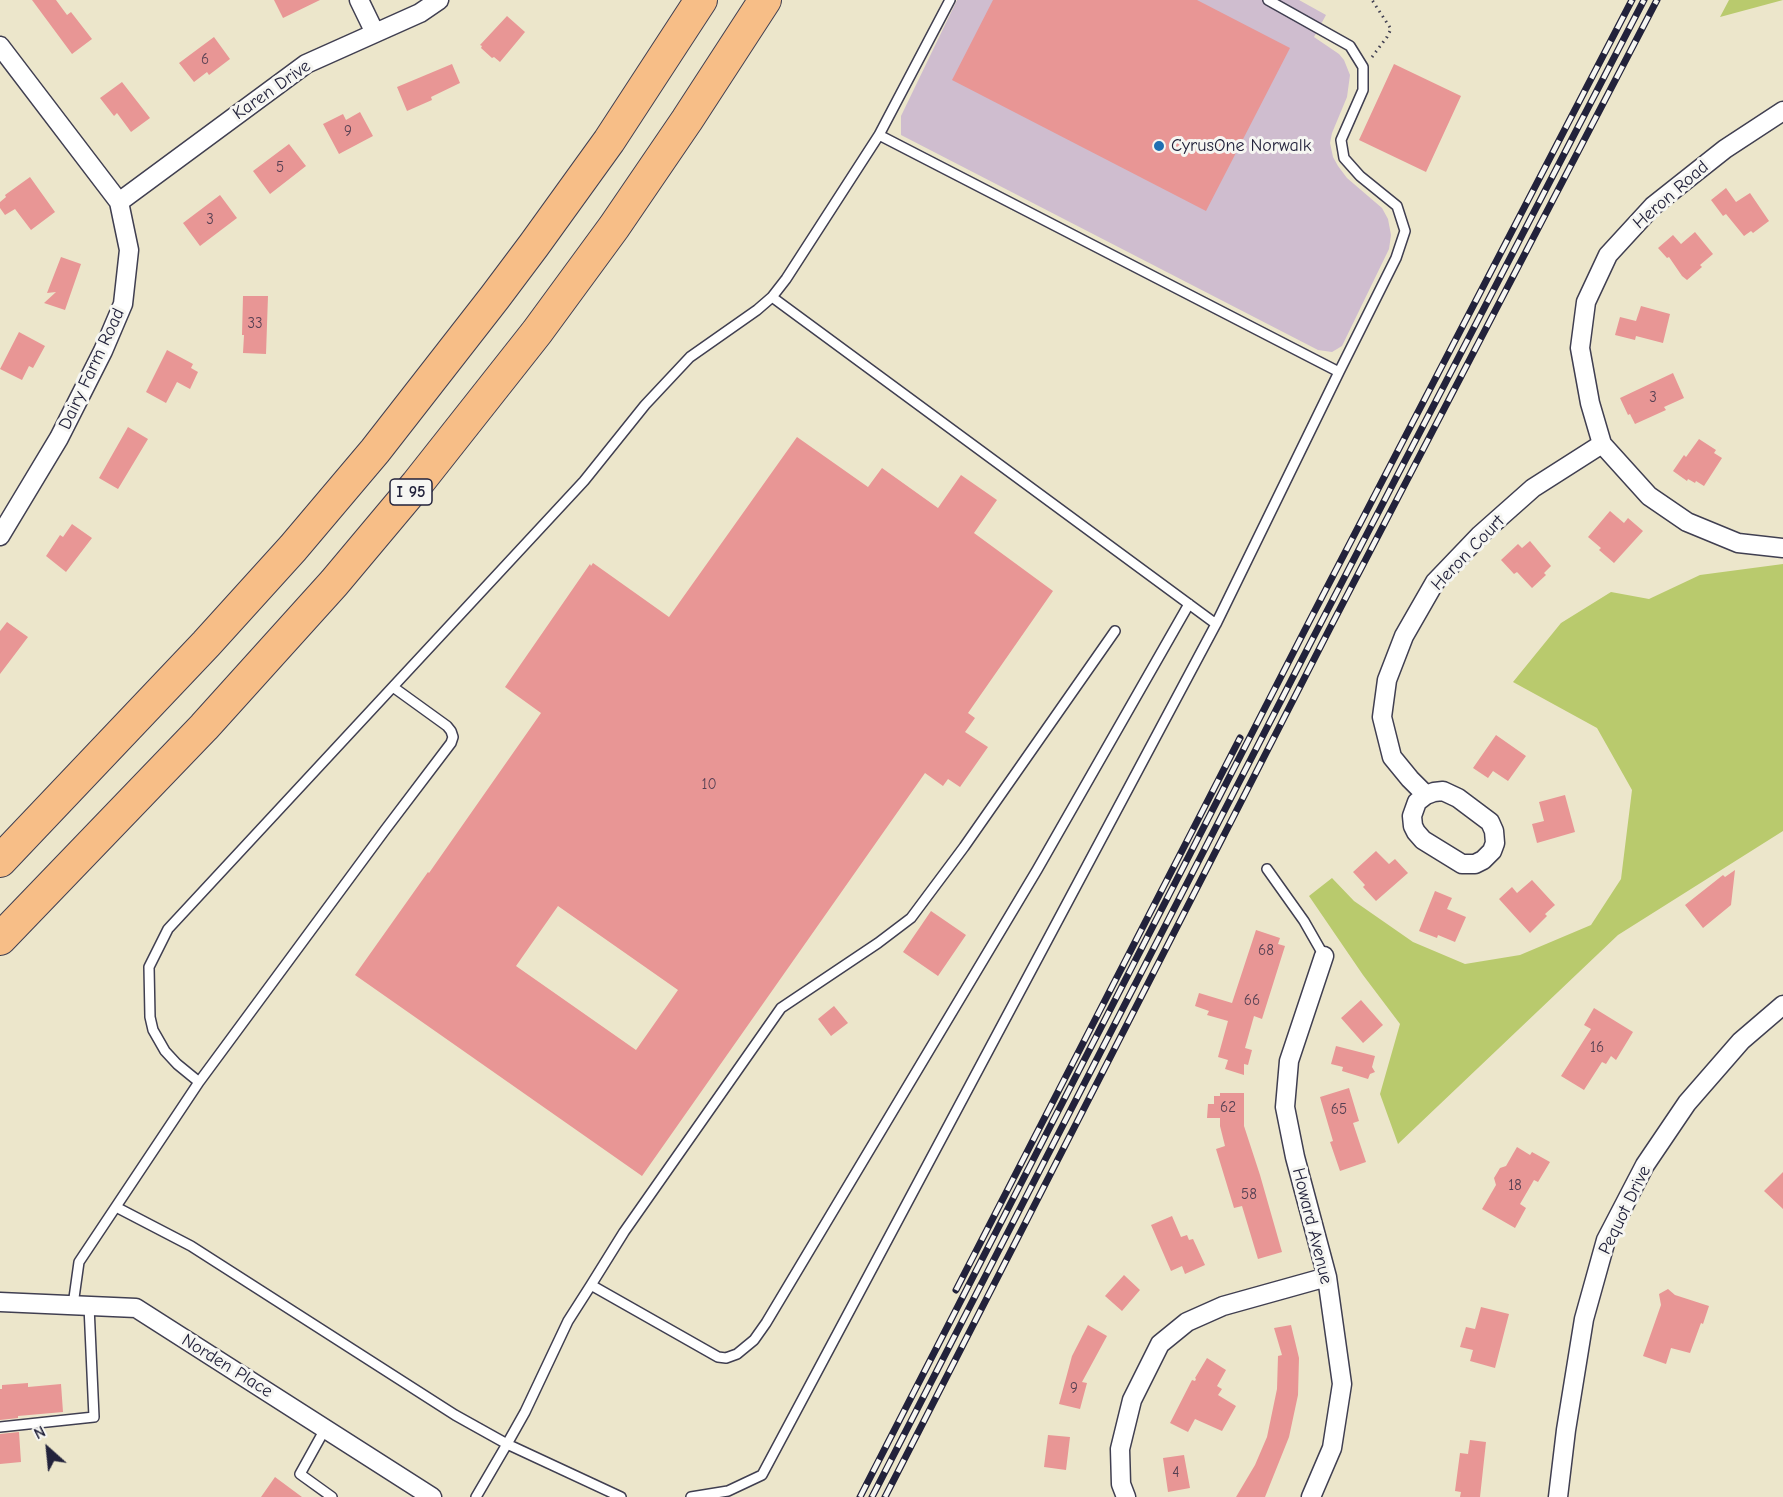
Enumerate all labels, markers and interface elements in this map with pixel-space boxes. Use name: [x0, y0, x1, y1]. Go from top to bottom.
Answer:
house number: 6: [201, 51, 209, 69]
street label: Karen Drive: [229, 55, 315, 125]
house number: 9: [344, 123, 352, 141]
place label: CyrusOne Norwalk: [1171, 135, 1311, 157]
marker: CyrusOne Norwalk: [1152, 139, 1166, 153]
street label: Heron Road: [1629, 156, 1713, 234]
house number: 5: [276, 159, 284, 177]
house number: 3: [206, 211, 214, 229]
street label: Dairy Farm Road: [54, 305, 130, 433]
house number: 33: [247, 315, 263, 333]
house number: 3: [1649, 389, 1657, 407]
road number: I 95: [390, 479, 432, 505]
street label: Heron Court: [1427, 511, 1509, 595]
house number: 10: [701, 776, 717, 794]
house number: 68: [1258, 942, 1274, 960]
house number: 66: [1244, 992, 1260, 1010]
house number: 16: [1590, 1039, 1604, 1057]
house number: 62: [1220, 1099, 1236, 1117]
house number: 65: [1331, 1101, 1347, 1119]
street label: Pequot Drive: [1594, 1162, 1656, 1258]
street label: Howard Avenue: [1287, 1166, 1337, 1286]
house number: 18: [1508, 1177, 1522, 1195]
house number: 58: [1241, 1186, 1257, 1204]
street label: Norden Place: [177, 1329, 277, 1403]
house number: 9: [1070, 1380, 1078, 1398]
north arrow: [18, 1419, 78, 1479]
text: N: [31, 1423, 49, 1443]
house number: 4: [1172, 1464, 1180, 1482]

